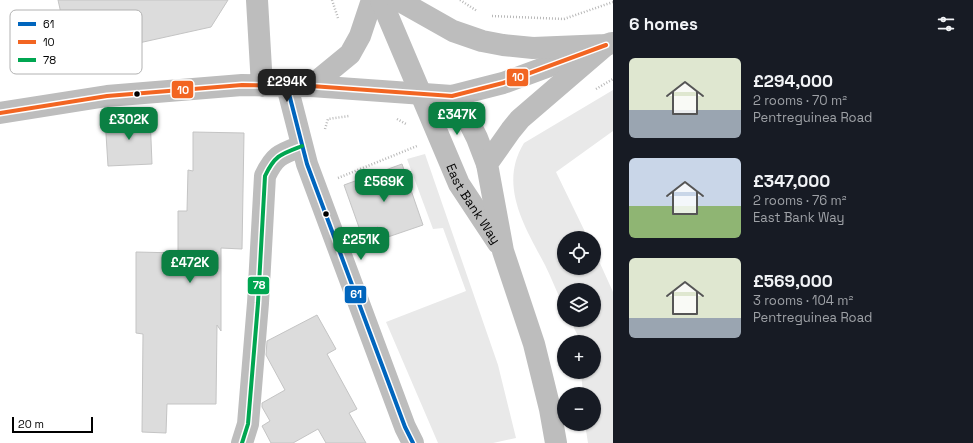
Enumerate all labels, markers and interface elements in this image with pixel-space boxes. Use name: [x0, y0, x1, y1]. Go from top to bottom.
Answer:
legend: [10, 10, 142, 74]
text: 6 homes: [629, 13, 698, 35]
icon: filters: [935, 13, 957, 35]
text: 61: [43, 17, 54, 31]
text: 10: [43, 35, 55, 49]
text: 78: [43, 53, 56, 67]
line badge: 10: [506, 68, 529, 87]
pin: £294K: [259, 69, 315, 103]
text: 10: [512, 70, 524, 84]
text: £294,000: [753, 70, 833, 92]
text: £294K: [267, 73, 307, 90]
icon: home: [661, 74, 709, 122]
line badge: 10: [171, 80, 194, 99]
text: 10: [177, 83, 189, 97]
unlabelled marker: [132, 89, 142, 99]
text: 2 rooms · 70 m²: [753, 92, 847, 109]
pin: £347K: [429, 102, 485, 136]
text: £347K: [437, 106, 477, 123]
pin: £302K: [101, 107, 157, 141]
text: Pentreguinea Road: [753, 109, 872, 126]
text: £302K: [109, 111, 149, 128]
street label: East Bank Way: [443, 161, 505, 247]
pin: £569K: [356, 169, 412, 203]
text: £347,000: [753, 170, 830, 192]
text: £569K: [364, 173, 404, 190]
icon: home: [661, 174, 709, 222]
text: 2 rooms · 76 m²: [753, 192, 847, 209]
unlabelled marker: [321, 209, 331, 219]
text: East Bank Way: [753, 209, 845, 226]
pin: £251K: [333, 227, 389, 261]
text: £251K: [342, 231, 380, 248]
map controls: [557, 231, 601, 431]
button: locate: [557, 231, 601, 275]
pin: £472K: [162, 250, 218, 284]
text: £472K: [170, 254, 210, 271]
text: £569,000: [753, 270, 833, 292]
icon: home: [661, 274, 709, 322]
line badge: 78: [247, 276, 270, 295]
text: 78: [253, 278, 266, 292]
button: layers: [557, 283, 601, 327]
line badge: 61: [344, 285, 367, 304]
text: 61: [350, 287, 362, 301]
text: 3 rooms · 104 m²: [753, 292, 853, 309]
text: Pentreguinea Road: [753, 309, 872, 326]
button: +: [557, 335, 601, 379]
button: −: [557, 387, 601, 431]
scale bar: [12, 415, 93, 434]
text: 20 m: [18, 417, 44, 431]

